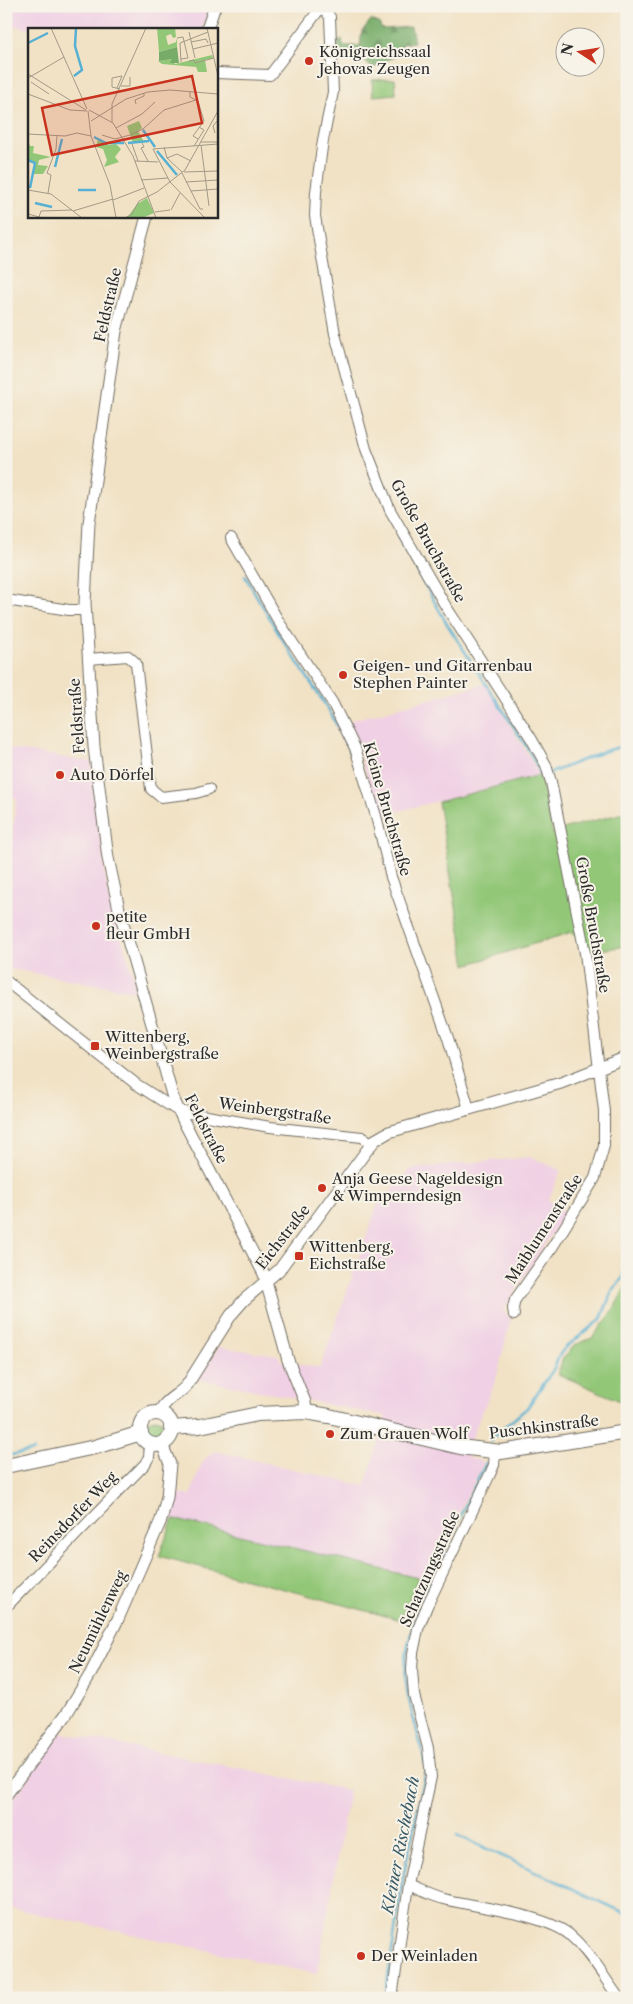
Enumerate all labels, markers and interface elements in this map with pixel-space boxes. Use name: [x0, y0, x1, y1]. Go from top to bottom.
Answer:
inset map: [28, 28, 218, 218]
north arrow: [556, 28, 606, 78]
text: N: [557, 41, 577, 57]
place label: Königreichssaal Jehovas Zeugen: [317, 42, 431, 78]
marker: Königreichssaal Jehovas Zeugen: [303, 55, 315, 67]
street label: Feldstraße: [90, 266, 125, 344]
street label: Große Bruchstraße: [387, 476, 470, 606]
place label: Geigen- und Gitarrenbau Stephen Painter: [353, 656, 533, 692]
marker: Geigen- und Gitarrenbau Stephen Painter: [337, 669, 349, 681]
street label: Feldstraße: [64, 678, 89, 755]
street label: Kleine Bruchstraße: [359, 740, 416, 878]
place label: Auto Dörfel: [69, 765, 155, 784]
marker: Auto Dörfel: [54, 769, 66, 781]
street label: Große Bruchstraße: [572, 855, 615, 995]
place label: petite fleur GmbH: [106, 907, 191, 943]
marker: petite fleur GmbH: [90, 920, 102, 932]
place label: Wittenberg, Weinbergstraße: [104, 1027, 219, 1063]
marker: Wittenberg, Weinbergstraße: [89, 1040, 101, 1052]
street label: Feldstraße: [181, 1091, 232, 1167]
street label: Weinbergstraße: [216, 1093, 333, 1128]
place label: Anja Geese Nageldesign & Wimperndesign: [331, 1169, 503, 1205]
street label: Maiblumenstraße: [501, 1170, 586, 1287]
marker: Anja Geese Nageldesign & Wimperndesign: [316, 1182, 328, 1194]
street label: Eichstraße: [251, 1201, 314, 1273]
place label: Wittenberg, Eichstraße: [308, 1237, 394, 1273]
marker: Wittenberg, Eichstraße: [293, 1250, 305, 1262]
street label: Puschkinstraße: [488, 1410, 600, 1443]
place label: Zum Grauen Wolf: [340, 1424, 470, 1443]
marker: Zum Grauen Wolf: [324, 1428, 336, 1440]
street label: Reinsdorfer Weg: [25, 1467, 121, 1566]
street label: Schatzungsstraße: [395, 1508, 464, 1630]
street label: Neumühlenweg: [64, 1567, 131, 1676]
water label: Kleiner Rischebach: [376, 1775, 423, 1917]
place label: Der Weinladen: [371, 1946, 478, 1965]
marker: Der Weinladen: [355, 1950, 367, 1962]

